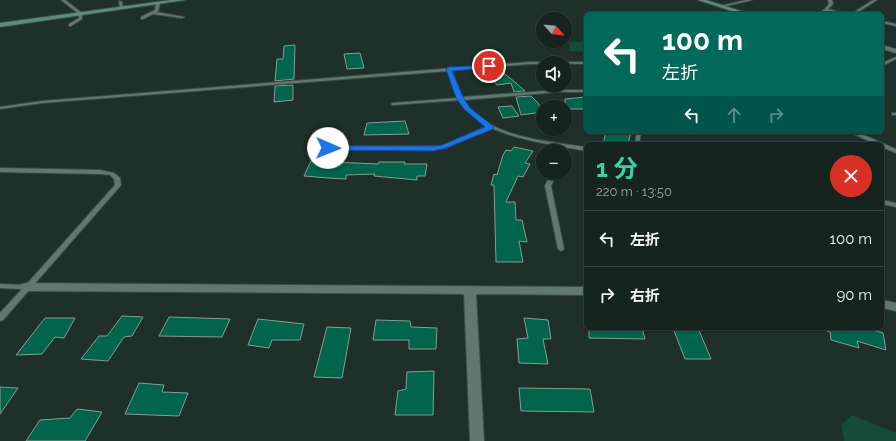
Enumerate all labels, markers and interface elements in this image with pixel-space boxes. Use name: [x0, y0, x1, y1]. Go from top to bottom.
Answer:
north arrow: [536, 12, 572, 48]
map controls: [536, 12, 572, 180]
text: 100 m: [662, 24, 743, 57]
icon: left: [596, 28, 648, 80]
pin: [472, 49, 506, 83]
icon: arrive: [478, 55, 500, 77]
button: sound: [536, 56, 572, 92]
text: 左折: [662, 62, 698, 83]
button: +: [536, 100, 572, 136]
icon: left: [681, 104, 703, 126]
icon: ahead: [723, 104, 745, 126]
icon: right: [765, 104, 787, 126]
position arrow: [307, 127, 349, 169]
button: −: [536, 144, 572, 180]
text: 1 分: [596, 154, 638, 183]
button: close: [830, 155, 872, 197]
text: 220 m · 13:50: [596, 184, 672, 199]
icon: left: [596, 228, 618, 250]
text: 100 m: [830, 230, 872, 248]
text: 左折: [630, 231, 660, 249]
icon: right: [596, 284, 618, 306]
text: 90 m: [836, 286, 872, 304]
text: 右折: [630, 287, 660, 305]

